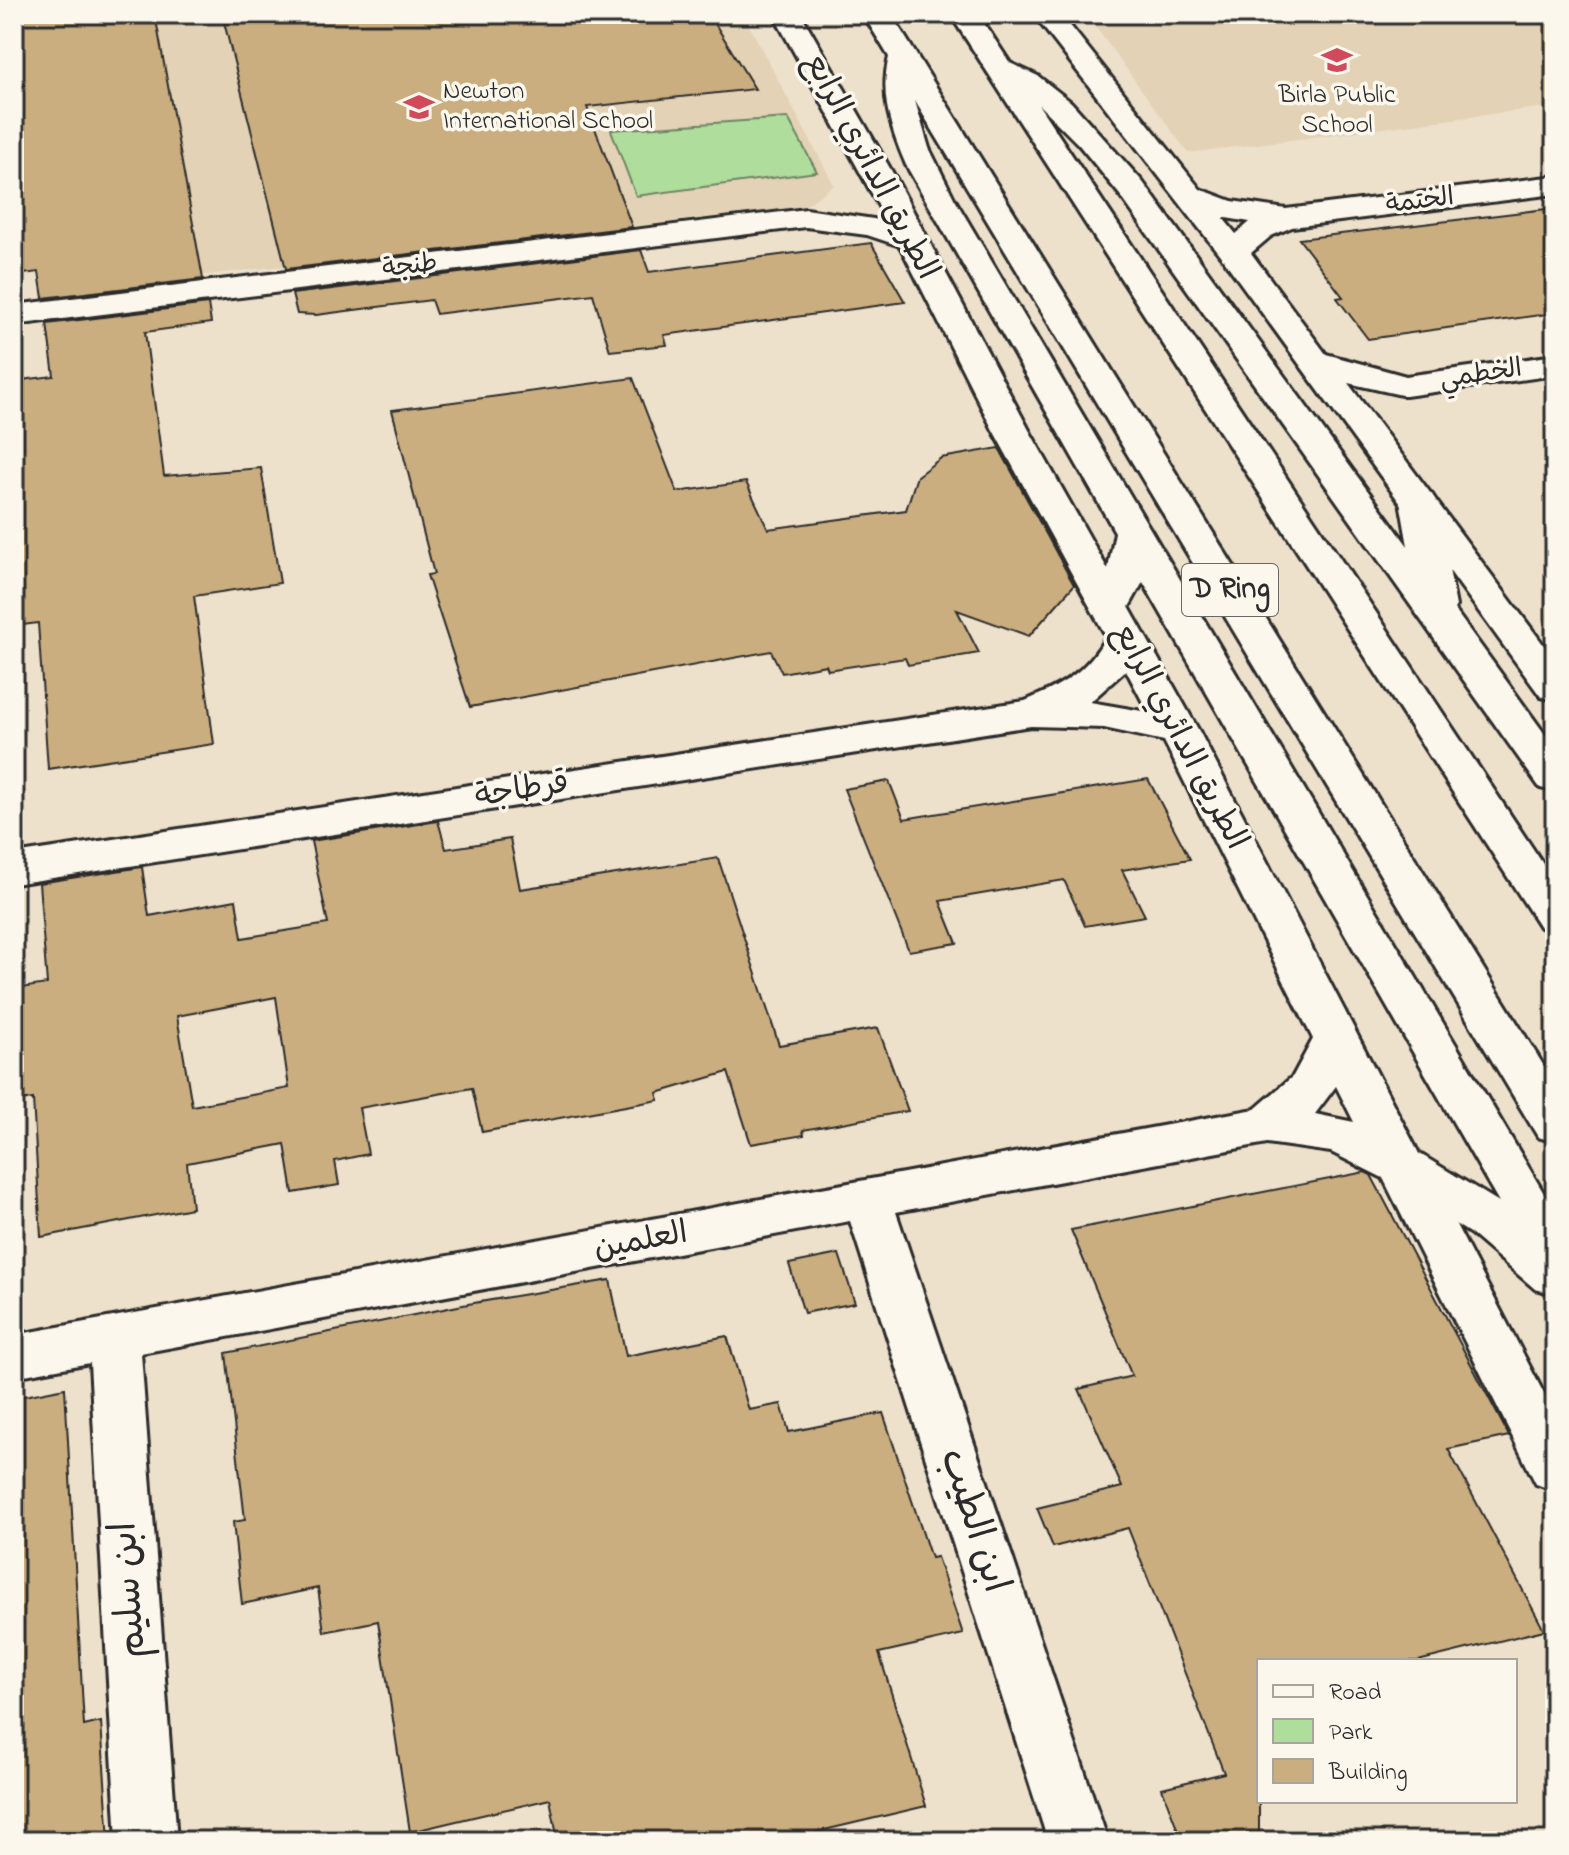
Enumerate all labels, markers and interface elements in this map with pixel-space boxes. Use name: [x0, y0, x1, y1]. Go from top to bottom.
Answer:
school or university icon: Birla Public School: [1320, 43, 1354, 77]
street label: الطريق الدائري الرابع: [790, 45, 950, 289]
place label: Newton International School: [443, 73, 653, 141]
place label: Birla Public School: [1278, 77, 1396, 145]
school or university icon: Newton International School: [402, 90, 436, 124]
street label: الختمة: [1384, 179, 1456, 225]
street label: طنجة: [380, 245, 440, 289]
street label: الخطمي: [1437, 350, 1525, 401]
road number: D Ring: [1182, 564, 1278, 616]
street label: الطريق الدائري الرابع: [1099, 615, 1259, 859]
street label: قرطاجة: [472, 760, 572, 822]
street label: العلمين: [590, 1211, 692, 1273]
street label: ابن الطيب: [923, 1442, 1023, 1600]
street label: ابن سليم: [97, 1520, 163, 1660]
legend: [1257, 1659, 1517, 1803]
text: Road: [1329, 1676, 1382, 1711]
text: Park: [1329, 1716, 1373, 1751]
text: Building: [1328, 1756, 1408, 1791]

